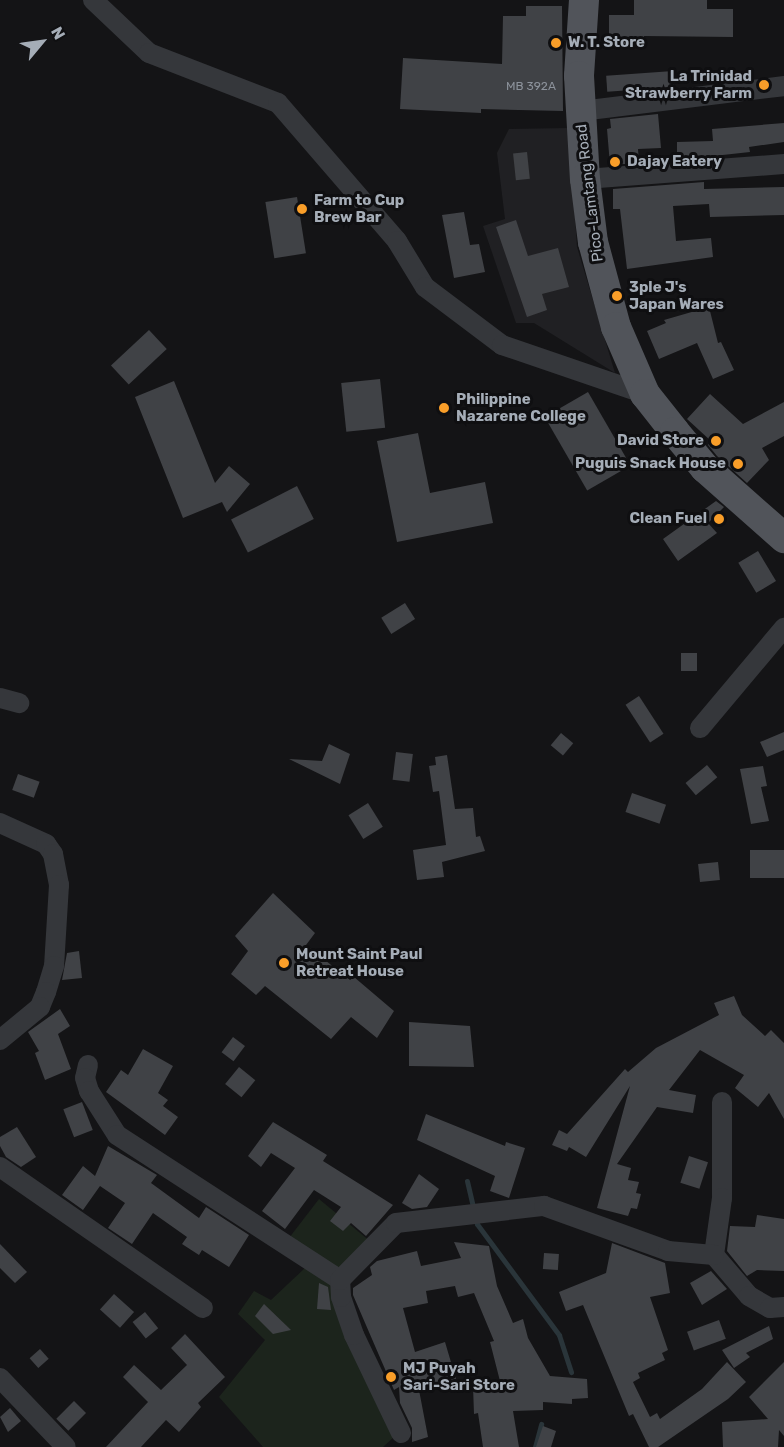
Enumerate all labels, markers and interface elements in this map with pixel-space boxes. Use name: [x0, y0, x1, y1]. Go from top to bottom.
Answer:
north arrow: [12, 12, 72, 72]
text: N: [47, 23, 69, 43]
place label: W. T. Store: [568, 34, 645, 52]
marker: W. T. Store: [549, 36, 563, 50]
place label: La Trinidad Strawberry Farm: [625, 67, 752, 102]
marker: La Trinidad Strawberry Farm: [757, 78, 771, 92]
house number: MB 392A: [506, 80, 556, 94]
street label: Pico-Lamtang Road: [573, 123, 607, 263]
place label: Dajay Eatery: [627, 153, 722, 171]
marker: Dajay Eatery: [608, 155, 622, 169]
place label: Farm to Cup Brew Bar: [314, 191, 405, 226]
marker: Farm to Cup Brew Bar: [295, 202, 309, 216]
place label: 3ple J's Japan Wares: [629, 278, 724, 313]
marker: 3ple J's Japan Wares: [610, 289, 624, 303]
place label: Philippine Nazarene College: [456, 390, 586, 425]
marker: Philippine Nazarene College: [437, 401, 451, 415]
place label: David Store: [617, 432, 704, 450]
marker: David Store: [709, 434, 723, 448]
place label: Puguis Snack House: [575, 455, 726, 473]
marker: Puguis Snack House: [731, 457, 745, 471]
place label: Clean Fuel: [630, 510, 707, 528]
marker: Clean Fuel: [712, 512, 726, 526]
place label: Mount Saint Paul Retreat House: [296, 945, 423, 980]
marker: Mount Saint Paul Retreat House: [277, 956, 291, 970]
place label: MJ Puyah Sari-Sari Store: [403, 1359, 515, 1394]
marker: MJ Puyah Sari-Sari Store: [384, 1370, 398, 1384]

